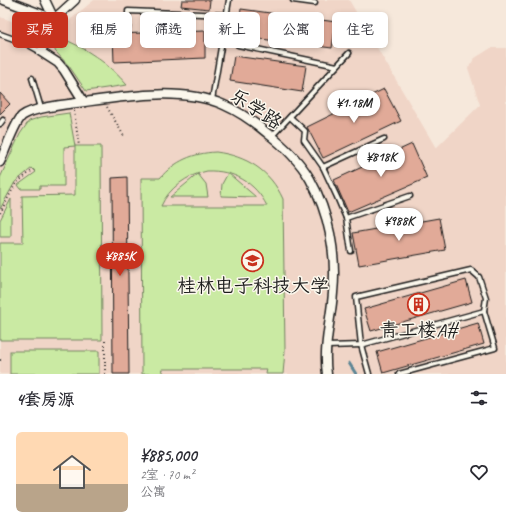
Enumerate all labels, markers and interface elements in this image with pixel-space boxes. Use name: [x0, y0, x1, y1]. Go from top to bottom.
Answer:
chip: 买房: [12, 12, 68, 48]
chip: 租房: [76, 12, 132, 48]
chip: 筛选: [140, 12, 196, 48]
chip: 新上: [204, 12, 260, 48]
chip: 公寓: [268, 12, 324, 48]
chip: 住宅: [332, 12, 388, 48]
street label: 乐学路: [226, 83, 286, 135]
pin: ¥1.18M: [321, 90, 387, 124]
text: ¥1.18M: [336, 95, 372, 111]
pin: ¥818K: [353, 144, 409, 178]
text: ¥818K: [366, 149, 396, 165]
pin: ¥988K: [371, 208, 427, 242]
text: ¥988K: [384, 213, 414, 229]
pin: ¥885K: [92, 243, 148, 277]
text: ¥885K: [105, 248, 135, 264]
school or university icon: 桂林电子科技大学: [240, 248, 266, 274]
place label: 桂林电子科技大学: [177, 274, 329, 298]
building icon: 青工楼A#: [405, 292, 431, 318]
place label: 青工楼A#: [379, 318, 460, 342]
icon: filters: [468, 387, 490, 409]
text: 4套房源: [16, 389, 75, 410]
text: ¥885,000: [140, 445, 197, 466]
icon: home: [48, 448, 96, 496]
icon: heart: [468, 461, 490, 483]
text: 2室 · 70 m²: [140, 467, 194, 483]
text: 公寓: [140, 484, 166, 500]

